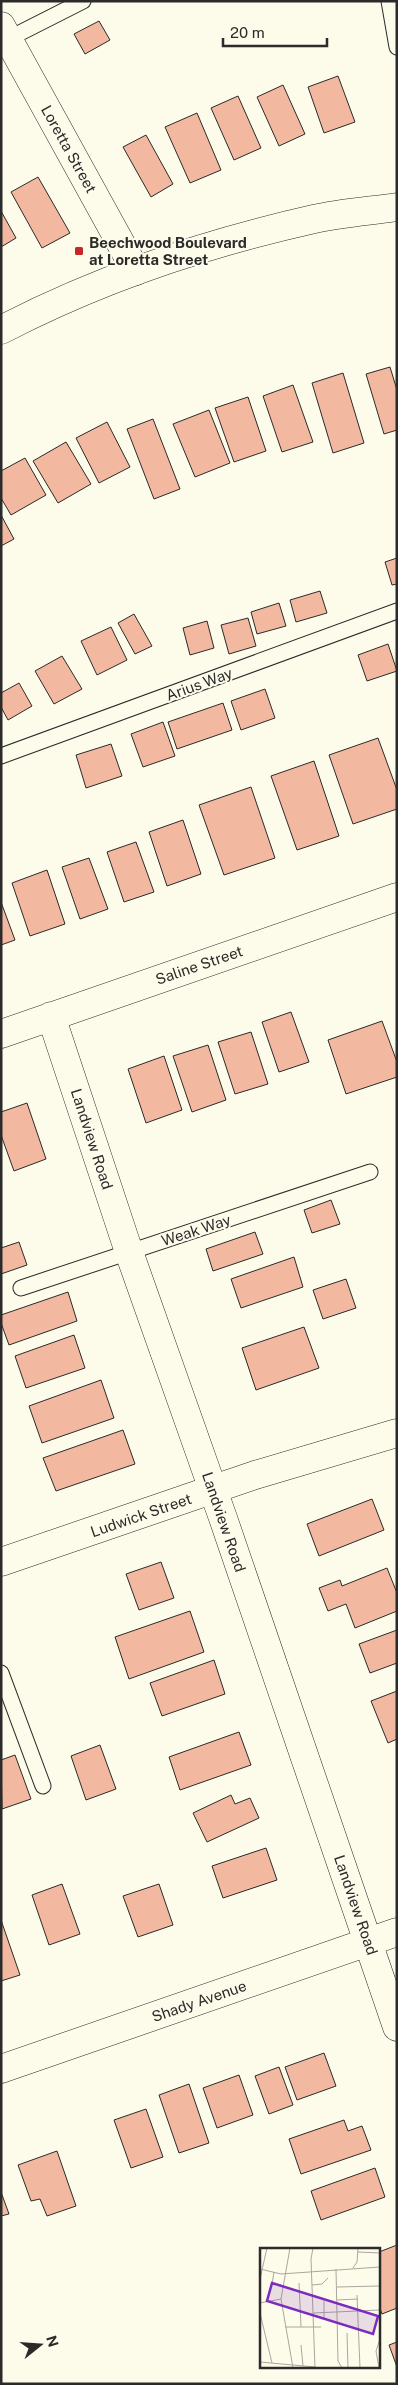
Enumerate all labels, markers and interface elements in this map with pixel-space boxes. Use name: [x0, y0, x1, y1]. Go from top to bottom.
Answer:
scale bar: [223, 15, 327, 47]
text: 20 m: [230, 24, 265, 41]
street label: Loretta Street: [38, 102, 100, 196]
place label: Beechwood Boulevard at Loretta Street: [89, 234, 247, 268]
marker: Beechwood Boulevard at Loretta Street: [73, 245, 85, 257]
street label: Arius Way: [163, 664, 235, 704]
street label: Saline Street: [153, 942, 245, 988]
street label: Landview Road: [68, 1087, 116, 1191]
street label: Weak Way: [159, 1211, 233, 1249]
street label: Landview Road: [199, 1470, 249, 1574]
street label: Ludwick Street: [88, 1490, 194, 1540]
street label: Landview Road: [331, 1853, 381, 1957]
street label: Shady Avenue: [149, 1977, 249, 2025]
inset map: [260, 2248, 380, 2368]
north arrow: [15, 2320, 65, 2370]
text: N: [43, 2334, 62, 2349]

